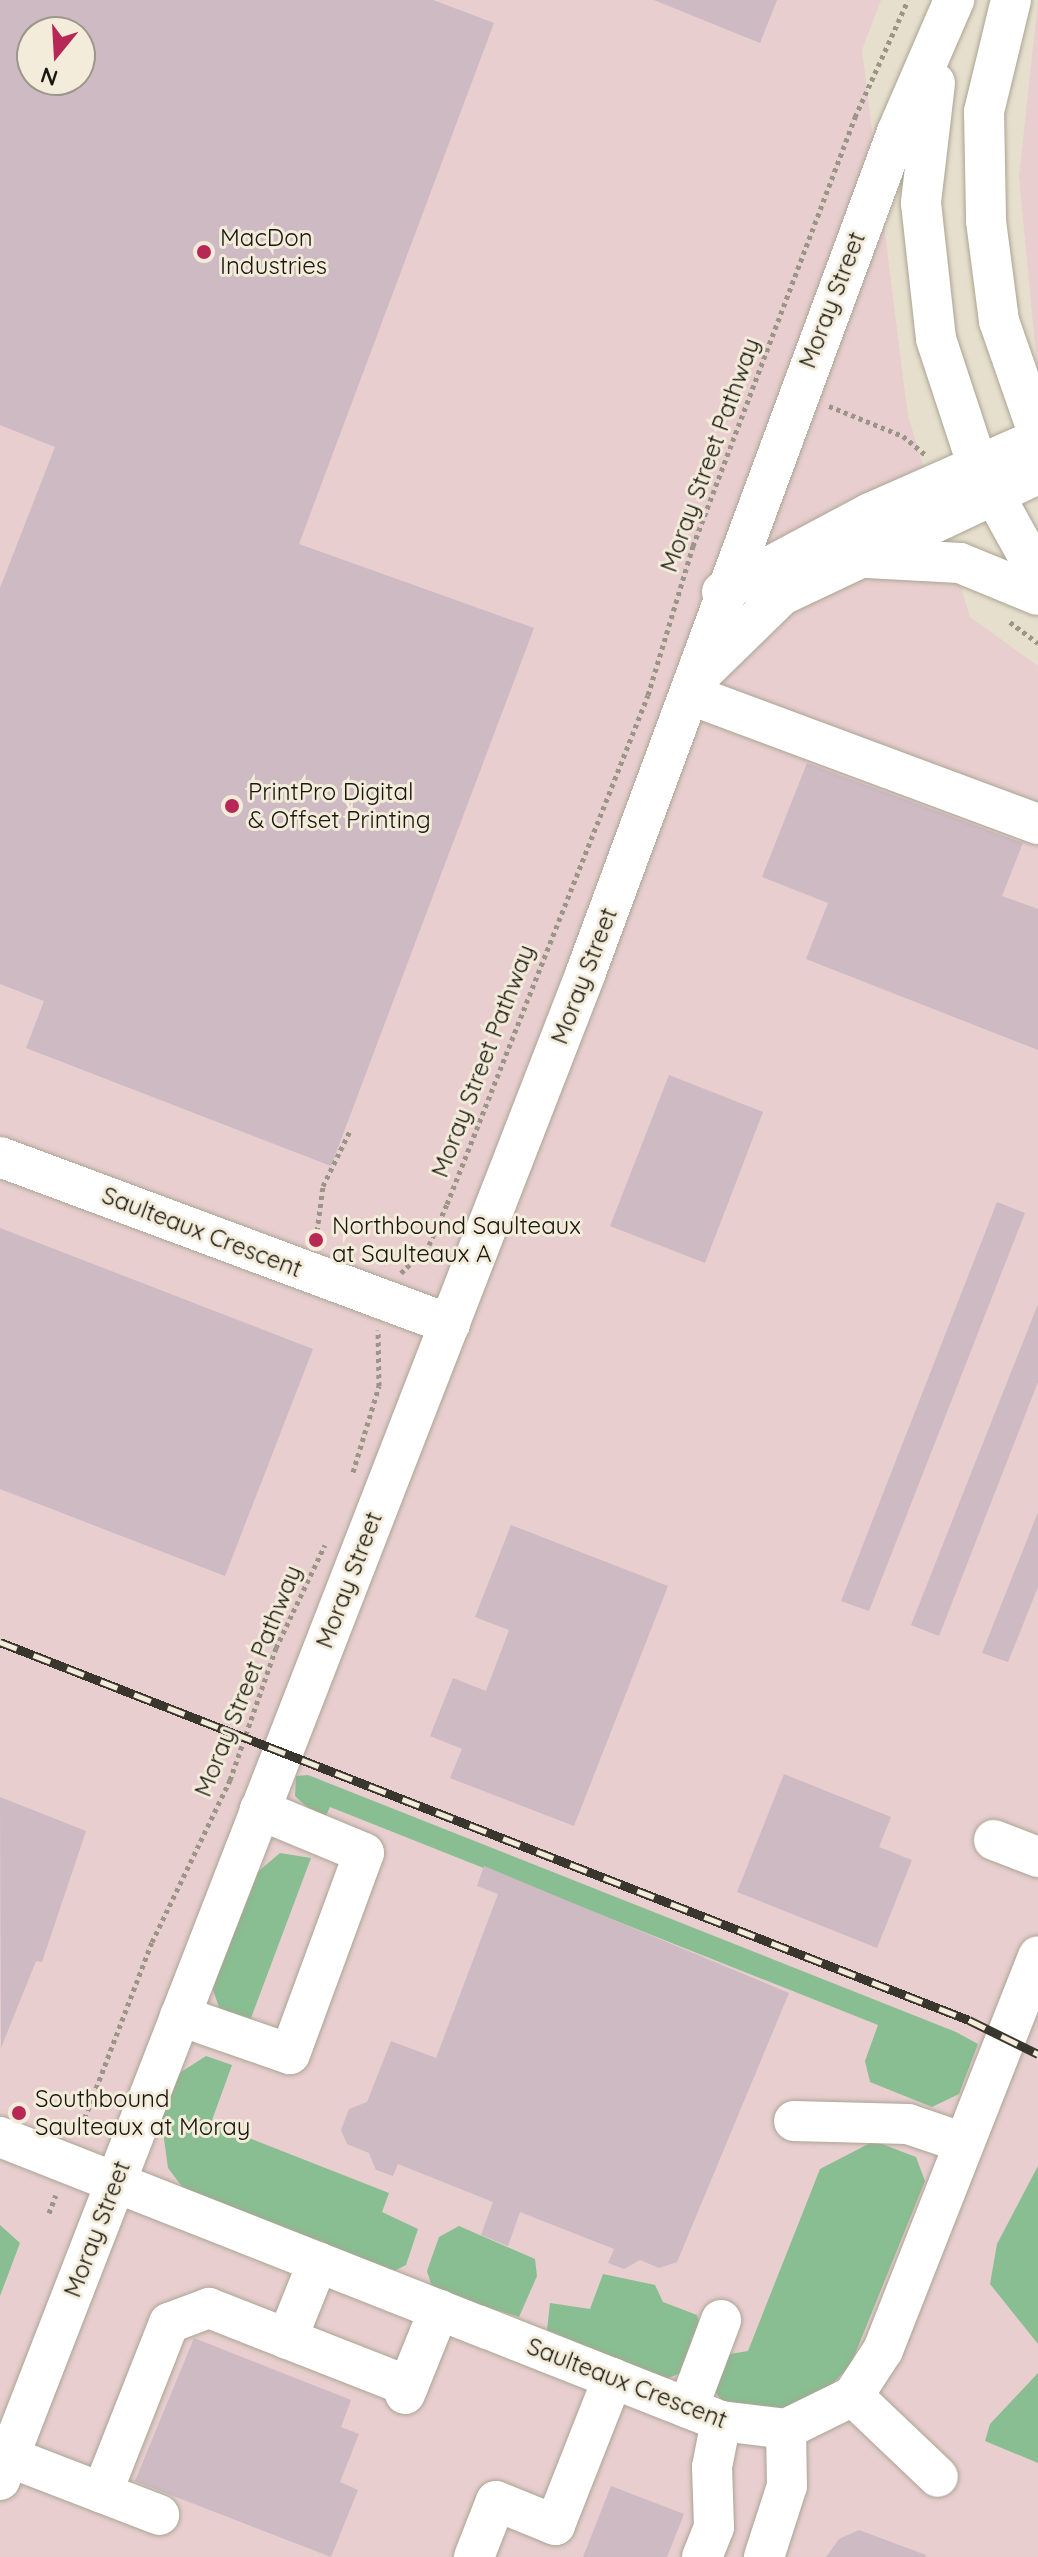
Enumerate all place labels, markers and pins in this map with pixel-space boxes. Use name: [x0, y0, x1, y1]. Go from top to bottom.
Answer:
place label: MacDon Industries: [220, 224, 327, 280]
marker: MacDon Industries: [195, 243, 213, 261]
place label: PrintPro Digital & Offset Printing: [248, 778, 431, 834]
marker: PrintPro Digital & Offset Printing: [223, 797, 241, 815]
place label: Northbound Saulteaux at Saulteaux A: [332, 1212, 581, 1268]
marker: Northbound Saulteaux at Saulteaux A: [307, 1231, 325, 1249]
place label: Southbound Saulteaux at Moray: [35, 2085, 250, 2141]
marker: Southbound Saulteaux at Moray: [10, 2104, 28, 2122]

